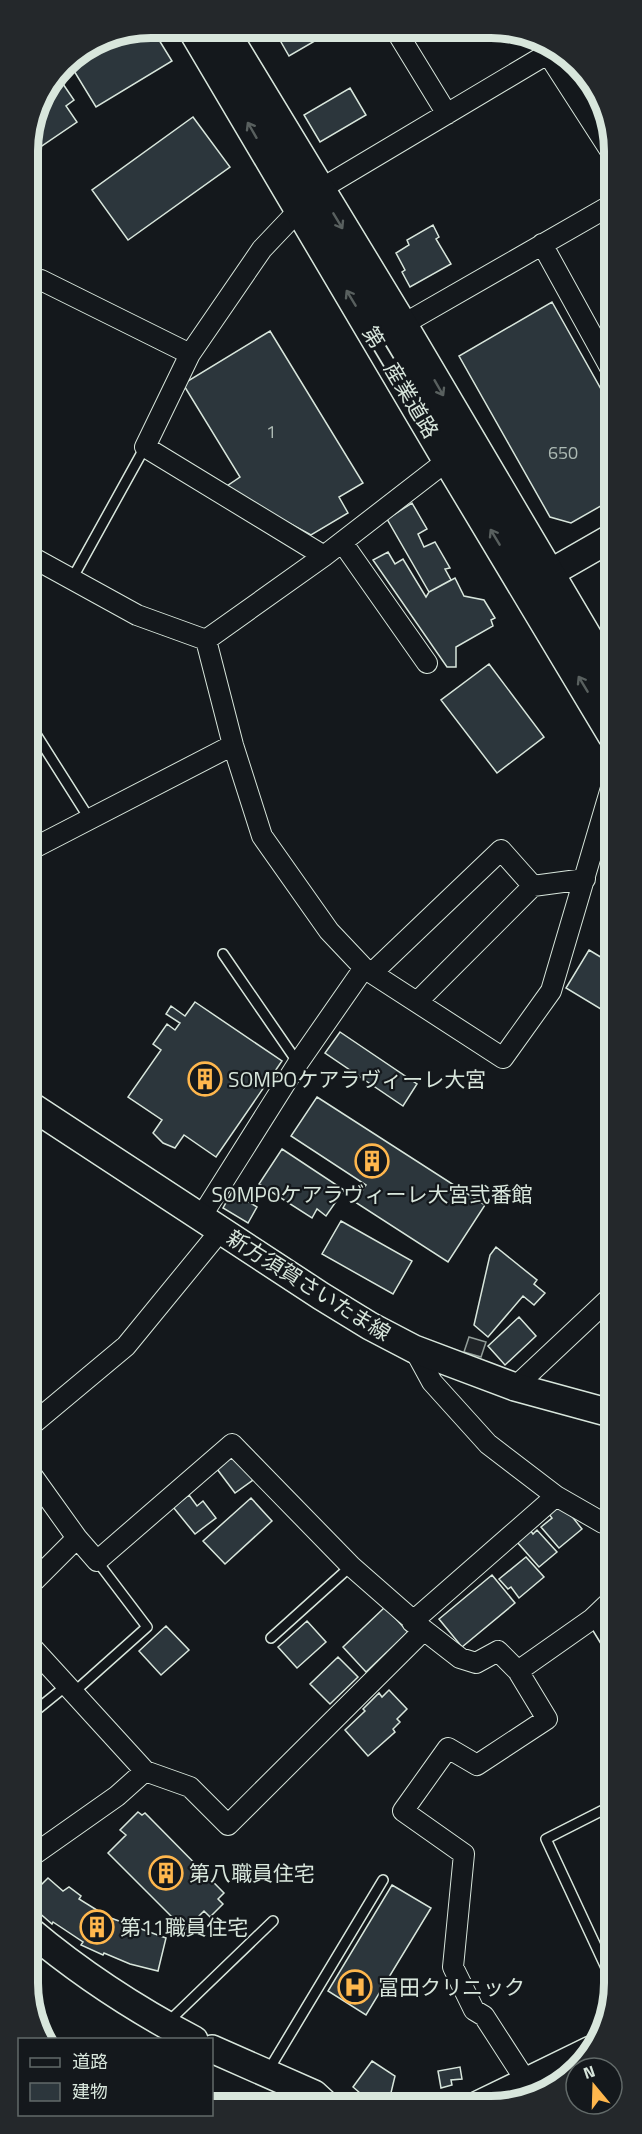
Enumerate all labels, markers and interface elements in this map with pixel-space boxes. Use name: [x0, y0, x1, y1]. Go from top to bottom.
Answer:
one-way arrow: [246, 122, 258, 139]
one-way arrow: [333, 212, 345, 229]
one-way arrow: [345, 290, 357, 307]
street label: 第二産業道路: [355, 320, 447, 444]
one-way arrow: [433, 379, 445, 396]
house number: 1: [266, 418, 276, 445]
house number: 650: [548, 439, 578, 466]
one-way arrow: [488, 529, 500, 546]
one-way arrow: [577, 676, 589, 693]
building icon: SOMPOケアラヴィーレ大宮: [187, 1061, 223, 1097]
place label: SOMPOケアラヴィーレ大宮: [228, 1063, 486, 1095]
building icon: SOMPOケアラヴィーレ大宮弐番館: [354, 1143, 390, 1179]
place label: SOMPOケアラヴィーレ大宮弐番館: [211, 1178, 533, 1210]
street label: 新方須賀さいたま線: [221, 1222, 397, 1348]
building icon: 第八職員住宅: [148, 1855, 184, 1891]
place label: 第八職員住宅: [189, 1857, 315, 1889]
building icon: 第11職員住宅: [79, 1909, 115, 1945]
place label: 第11職員住宅: [120, 1911, 249, 1943]
hospital icon: 冨田クリニック: [337, 1969, 373, 2005]
place label: 冨田クリニック: [378, 1971, 525, 2003]
legend: [18, 2038, 213, 2116]
text: 道路: [72, 2048, 108, 2075]
north arrow: [564, 2056, 624, 2116]
text: N: [580, 2059, 598, 2085]
text: 建物: [72, 2078, 108, 2105]

